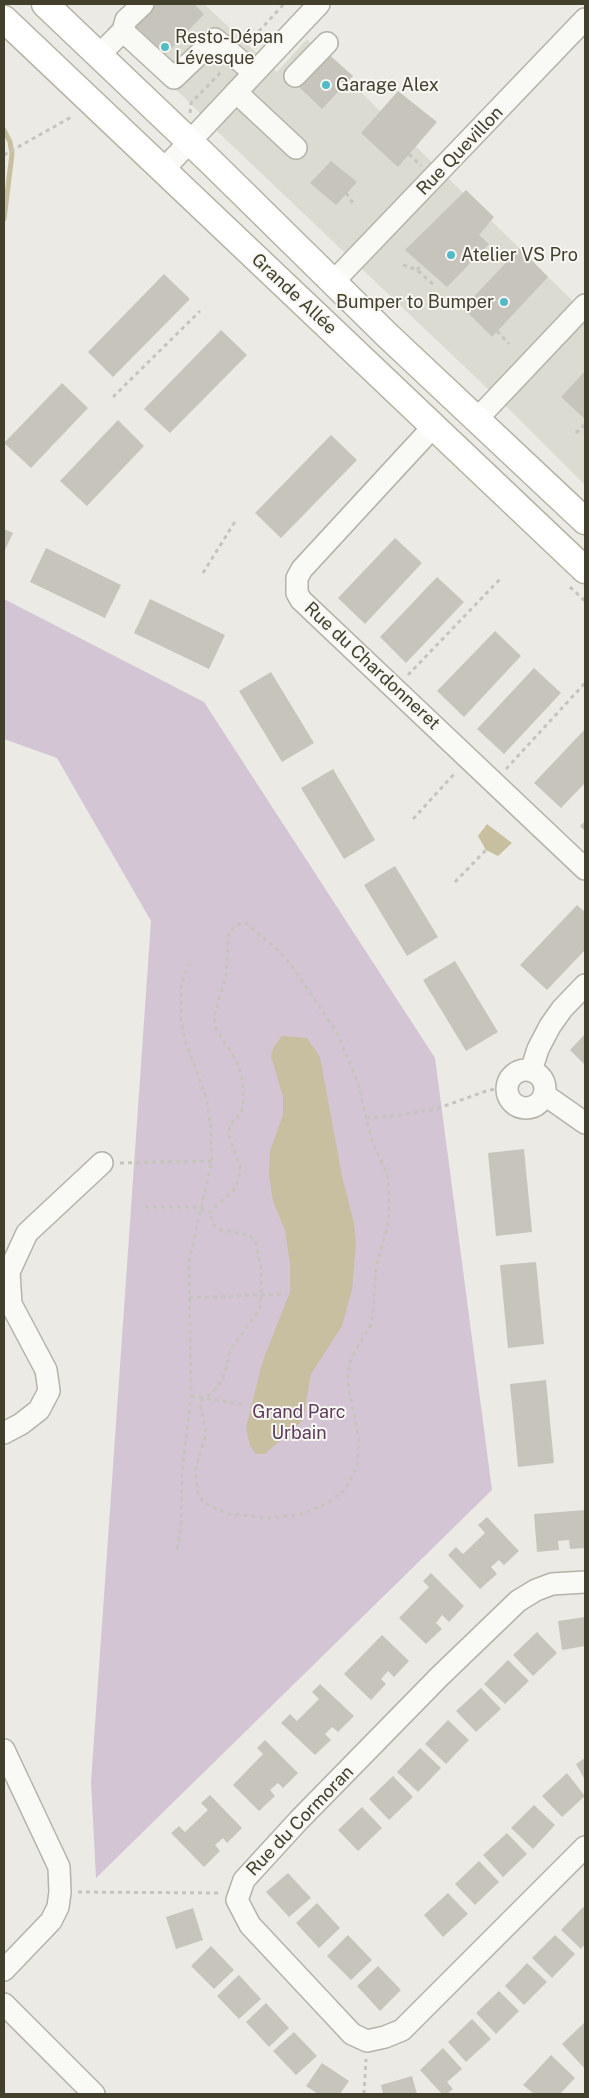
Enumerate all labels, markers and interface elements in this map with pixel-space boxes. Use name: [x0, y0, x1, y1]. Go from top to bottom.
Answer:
place label: Resto-Dépan Lévesque: [175, 26, 283, 68]
marker: Resto-Dépan Lévesque: [159, 41, 171, 53]
place label: Garage Alex: [336, 74, 439, 96]
marker: Garage Alex: [320, 79, 332, 91]
street label: Rue Quevillon: [412, 102, 508, 200]
place label: Atelier VS Pro: [461, 244, 578, 266]
street label: Grande Allée: [247, 249, 341, 339]
marker: Atelier VS Pro: [445, 249, 457, 261]
place label: Bumper to Bumper: [336, 291, 494, 313]
marker: Bumper to Bumper: [498, 296, 510, 308]
street label: Rue du Chardonneret: [300, 597, 444, 735]
park label: Grand Parc Urbain: [252, 1401, 346, 1444]
street label: Rue du Cormoran: [242, 1761, 358, 1881]

